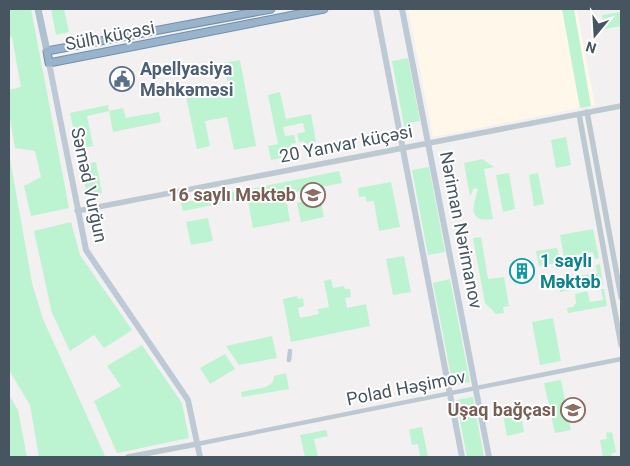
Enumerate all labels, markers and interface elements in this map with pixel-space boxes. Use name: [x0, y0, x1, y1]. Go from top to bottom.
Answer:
north arrow: [570, 10, 620, 60]
street label: Sülh küçəsi: [63, 17, 157, 54]
text: N: [584, 38, 598, 57]
place label: Apellyasiya Məhkəməsi: [140, 58, 234, 100]
public building icon: Apellyasiya Məhkəməsi: [109, 66, 135, 92]
street label: 20 Yanvar küçəsi: [278, 120, 414, 167]
street label: Səməd Vurğun: [67, 125, 112, 244]
street label: Nəriman Nərimanov: [436, 149, 487, 311]
school or university icon: 16 saylı Məktəb: [300, 182, 326, 208]
place label: 16 saylı Məktəb: [168, 184, 296, 205]
place label: 1 saylı Məktəb: [540, 250, 601, 292]
building icon: 1 saylı Məktəb: [509, 258, 535, 284]
street label: Polad Həşimov: [345, 366, 468, 409]
school or university icon: Uşaq bağçası: [560, 397, 586, 423]
place label: Uşaq bağçası: [447, 399, 556, 420]

